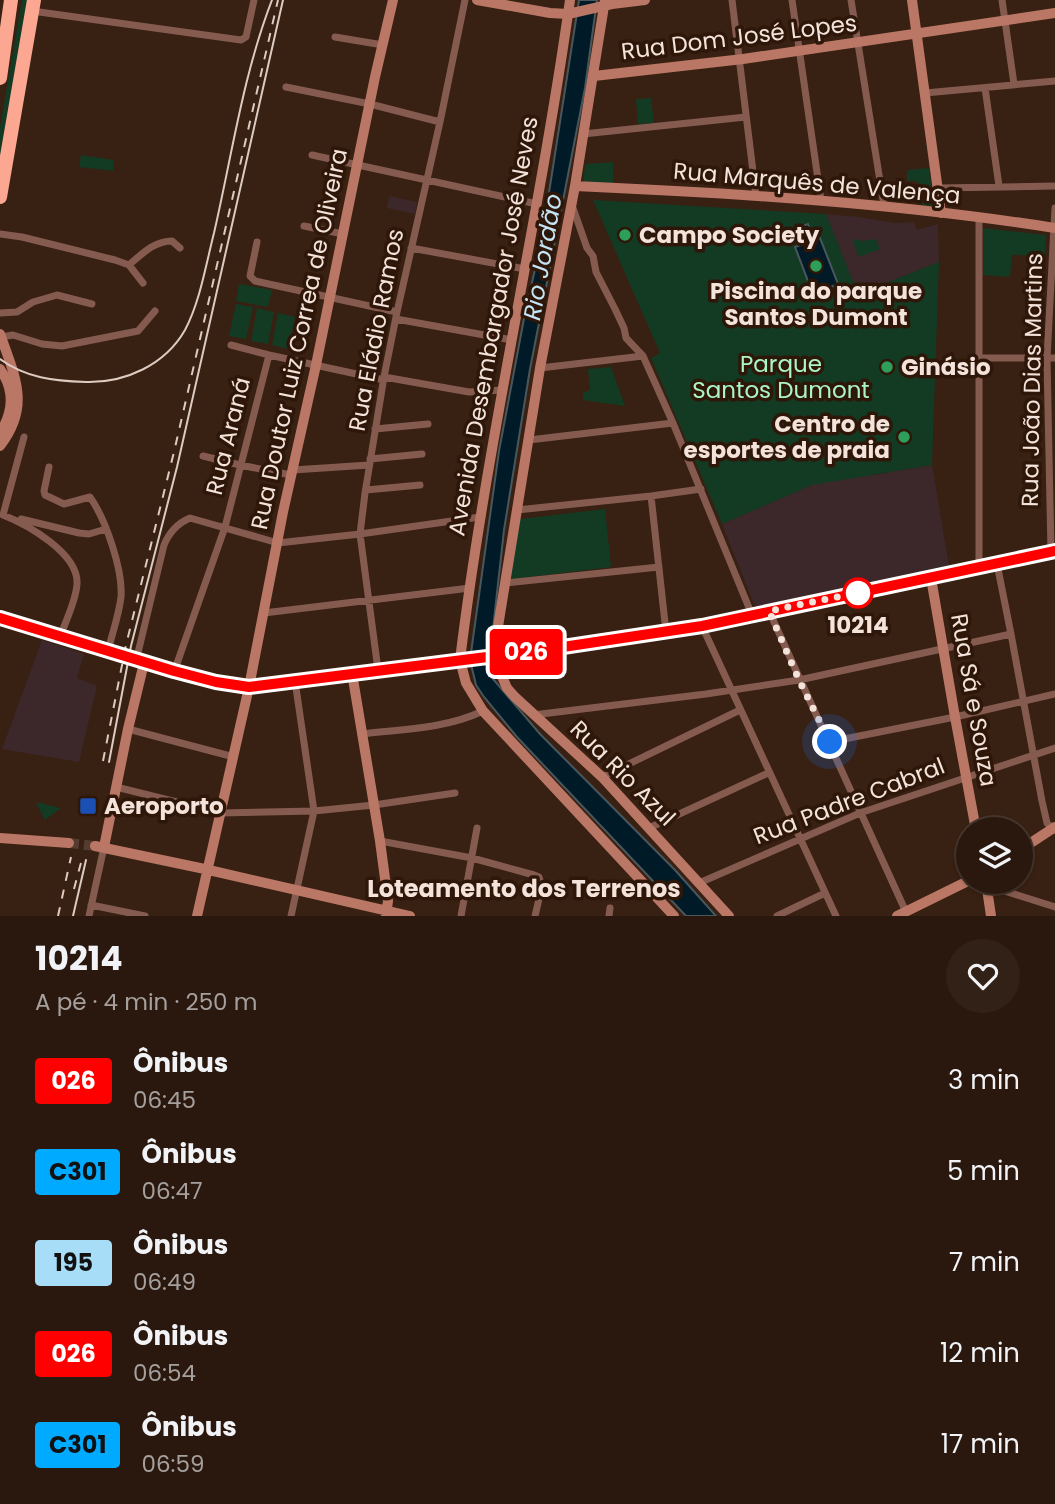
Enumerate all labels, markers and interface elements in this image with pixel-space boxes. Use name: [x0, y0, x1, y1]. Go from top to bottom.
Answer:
street label: Rua Dom José Lopes: [619, 7, 859, 67]
street label: Avenida Desembargador José Neves: [440, 114, 546, 538]
street label: Rua Doutor Luiz Correa de Oliveira: [243, 146, 355, 532]
street label: Rua Marquês de Valença: [672, 155, 962, 211]
water label: Rio Jordão: [515, 191, 570, 323]
place label: Campo Society: [639, 219, 820, 251]
street label: Rua Eládio Ramos: [341, 226, 411, 434]
marker: Campo Society: [617, 227, 633, 243]
street label: Rua João Dias Martins: [1014, 253, 1050, 507]
marker: Piscina do parque Santos Dumont: [808, 258, 824, 274]
place label: Piscina do parque Santos Dumont: [710, 275, 922, 333]
park label: Parque Santos Dumont: [692, 348, 870, 406]
place label: Ginásio: [901, 351, 991, 383]
marker: Ginásio: [879, 359, 895, 375]
street label: Rua Araná: [198, 374, 258, 498]
place label: Centro de esportes de praia: [684, 408, 890, 466]
marker: Centro de esportes de praia: [896, 429, 912, 445]
marker: 10214: [843, 578, 873, 608]
place label: 10214: [828, 609, 889, 641]
street label: Rua Sá e Souza: [943, 611, 1005, 789]
line badge: 026: [486, 629, 566, 675]
text: 026: [504, 635, 548, 668]
street label: Rua Rio Azul: [563, 713, 683, 833]
your location: [812, 724, 847, 759]
street label: Rua Padre Cabral: [749, 750, 949, 852]
place label: Aeroporto: [104, 790, 224, 822]
marker: Aeroporto: [78, 796, 98, 816]
map controls: [956, 817, 1033, 894]
button: layers: [956, 817, 1033, 894]
district label: Loteamento dos Terrenos: [367, 872, 681, 905]
text: 10214: [35, 935, 123, 982]
button: heart: [946, 939, 1020, 1013]
text: A pé · 4 min · 250 m: [35, 986, 257, 1018]
text: Ônibus: [133, 1045, 228, 1081]
text: 3 min: [948, 1062, 1020, 1098]
text: 026: [51, 1064, 96, 1097]
text: 06:45: [133, 1084, 196, 1116]
text: Ônibus: [141, 1136, 237, 1172]
text: 5 min: [947, 1153, 1020, 1189]
text: C301: [49, 1155, 106, 1188]
text: 06:47: [141, 1175, 202, 1207]
text: Ônibus: [133, 1227, 228, 1263]
text: 7 min: [949, 1244, 1020, 1280]
text: 195: [54, 1246, 93, 1279]
text: 06:49: [133, 1266, 196, 1298]
text: Ônibus: [133, 1318, 228, 1354]
text: 12 min: [940, 1335, 1020, 1371]
text: 026: [51, 1337, 96, 1370]
text: 06:54: [133, 1357, 196, 1389]
text: Ônibus: [141, 1409, 237, 1445]
text: 17 min: [941, 1426, 1020, 1462]
text: C301: [49, 1428, 106, 1461]
text: 06:59: [141, 1448, 204, 1480]

